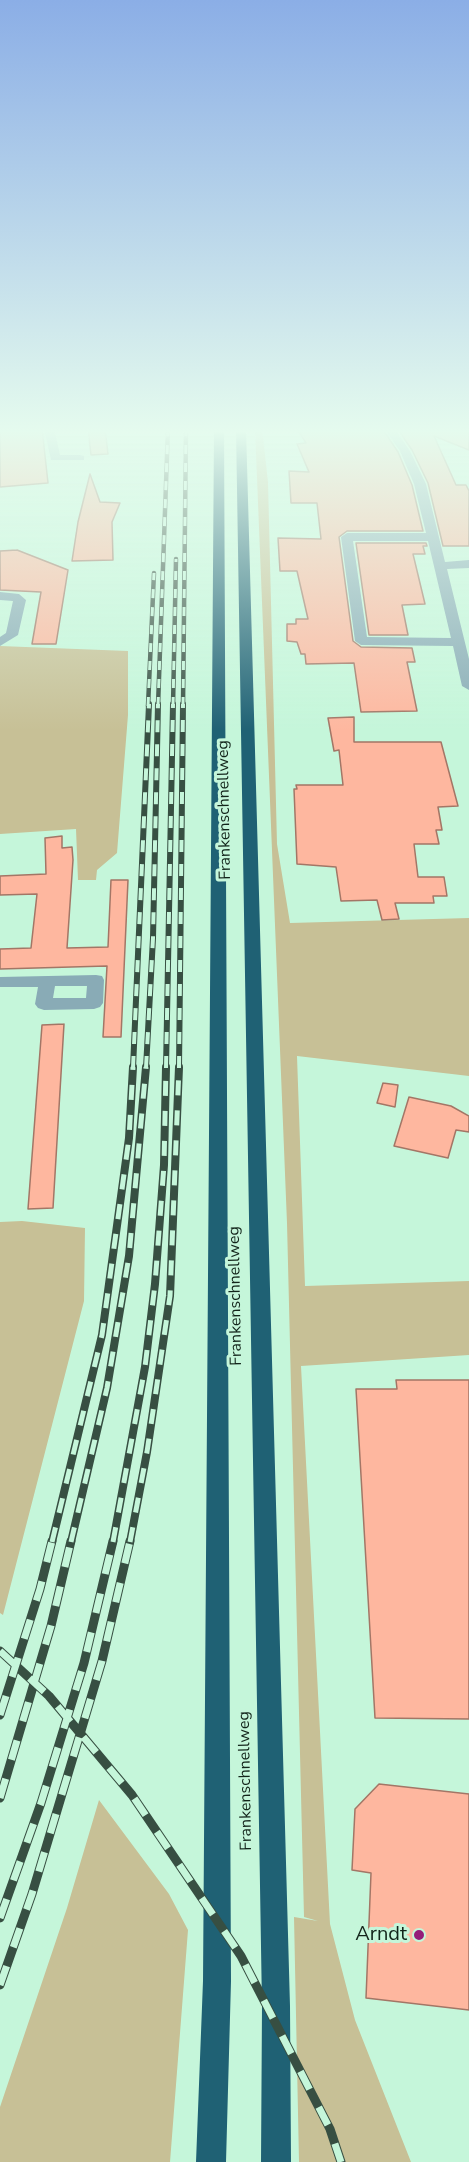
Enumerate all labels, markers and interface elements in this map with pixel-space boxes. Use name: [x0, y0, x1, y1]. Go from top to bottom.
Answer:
street label: Frankenschnellweg: [214, 740, 236, 880]
street label: Frankenschnellweg: [225, 1226, 247, 1366]
street label: Frankenschnellweg: [235, 1711, 257, 1851]
place label: Arndt: [355, 1923, 407, 1947]
marker: Arndt: [412, 1928, 426, 1942]

